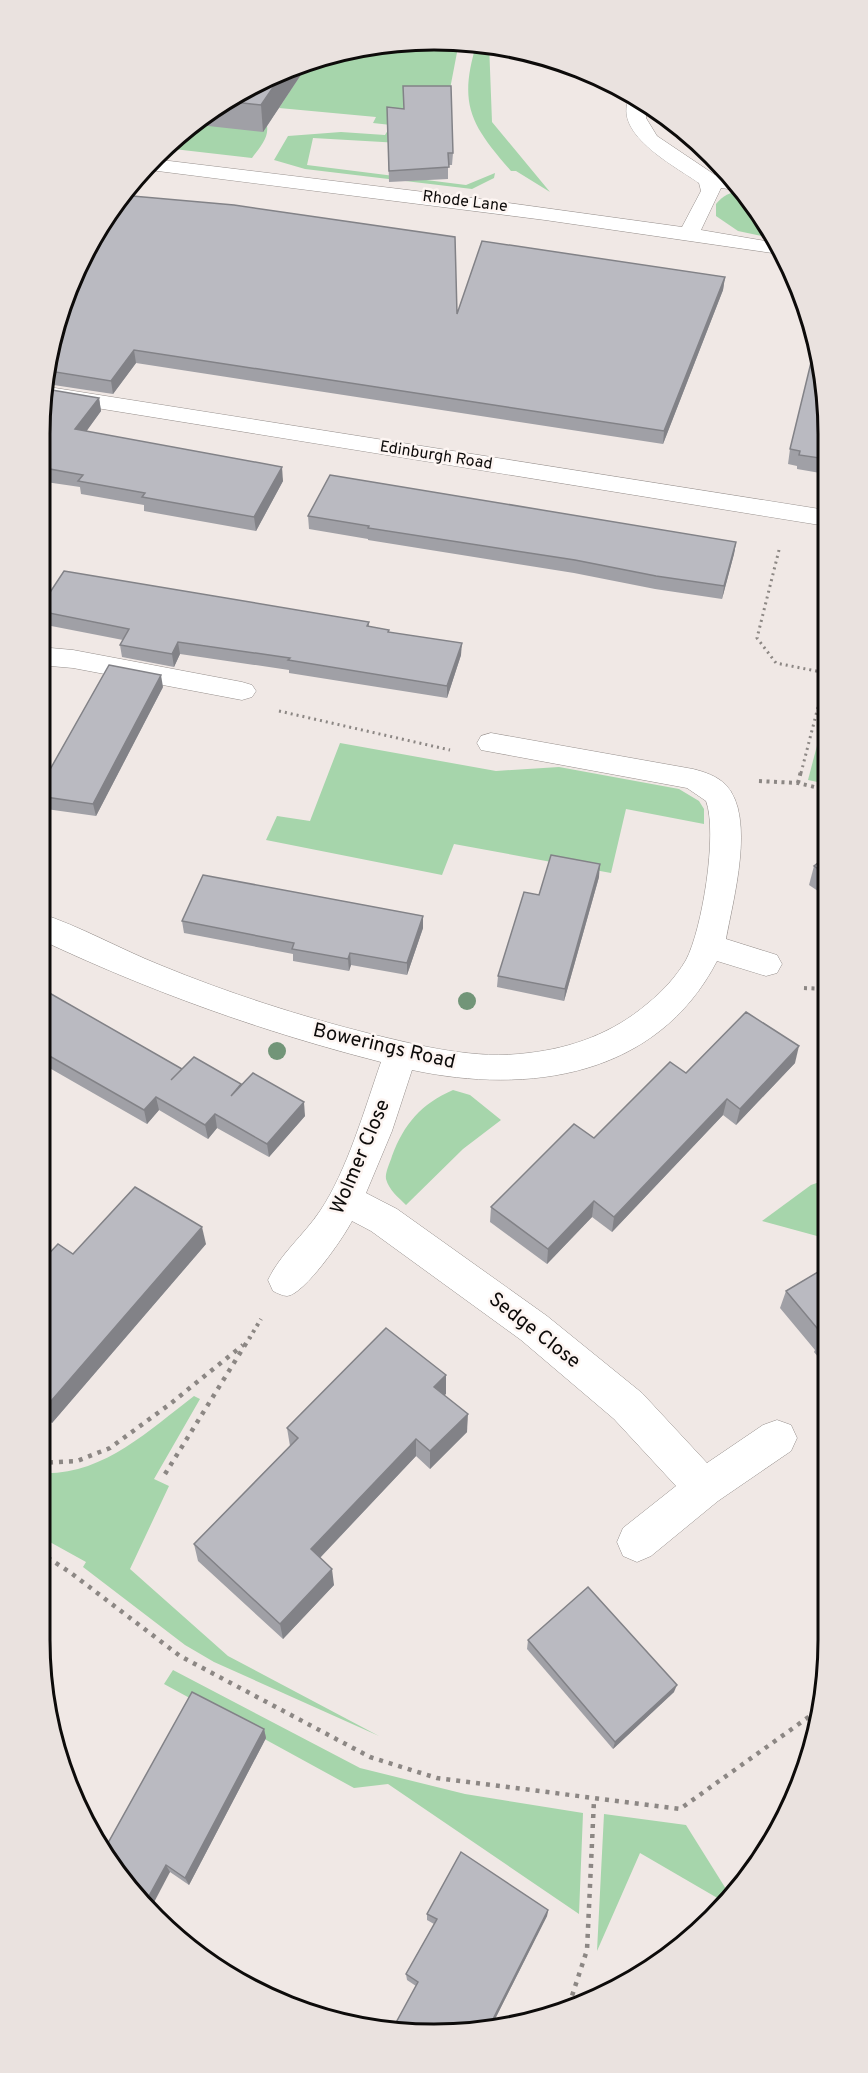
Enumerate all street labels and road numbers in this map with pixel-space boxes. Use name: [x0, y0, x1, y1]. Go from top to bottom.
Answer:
street label: Rhode Lane: [421, 187, 509, 217]
street label: Edinburgh Road: [378, 437, 494, 475]
street label: Bowerings Road: [310, 1018, 458, 1076]
street label: Wolmer Close: [325, 1096, 397, 1218]
street label: Sedge Close: [483, 1287, 585, 1375]

